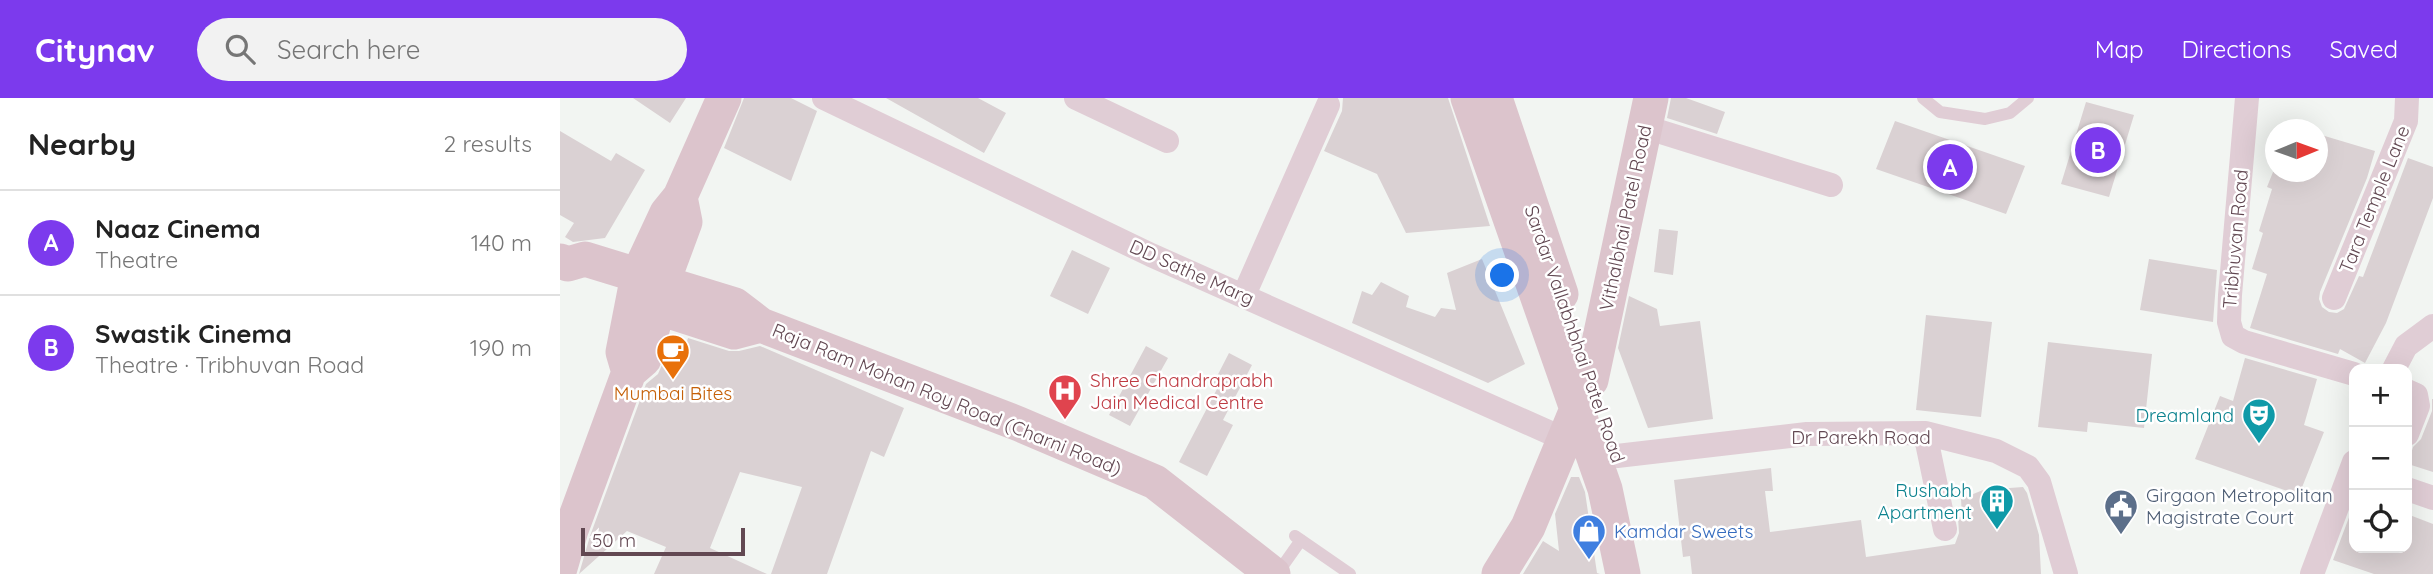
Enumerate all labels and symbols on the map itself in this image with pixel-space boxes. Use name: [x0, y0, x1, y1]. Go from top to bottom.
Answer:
north arrow: [2265, 119, 2328, 182]
street label: Tara Temple Lane: [2333, 122, 2415, 276]
street label: Vithalbhai Patel Road: [1594, 123, 1656, 313]
pin: B: [2075, 124, 2121, 176]
pin: A: [1927, 141, 1973, 193]
street label: Tribhuvan Road: [2217, 168, 2253, 310]
street label: Sardar Vallabhbhai Patel Road: [1520, 202, 1630, 466]
street label: DD Sathe Marg: [1126, 234, 1258, 310]
your location: [1485, 258, 1519, 292]
street label: Raja Ram Mohan Roy Road (Charni Road): [769, 318, 1125, 480]
cafe icon: Mumbai Bites: [654, 332, 692, 381]
place label: Shree Chandraprabh Jain Medical Centre: [1090, 368, 1273, 414]
hospital icon: Shree Chandraprabh Jain Medical Centre: [1046, 372, 1084, 421]
place label: Mumbai Bites: [614, 381, 732, 405]
theatre icon: Dreamland: [2240, 396, 2278, 445]
place label: Dreamland: [2135, 403, 2234, 427]
street label: Dr Parekh Road: [1791, 425, 1931, 449]
place label: Rushabh Apartment: [1877, 478, 1972, 524]
building icon: Rushabh Apartment: [1978, 482, 2016, 531]
place label: Girgaon Metropolitan Magistrate Court: [2146, 483, 2333, 529]
public building icon: Girgaon Metropolitan Magistrate Court: [2102, 487, 2140, 536]
shop icon: Kamdar Sweets: [1570, 512, 1608, 561]
place label: Kamdar Sweets: [1614, 519, 1753, 543]
scale bar: [581, 525, 746, 557]

